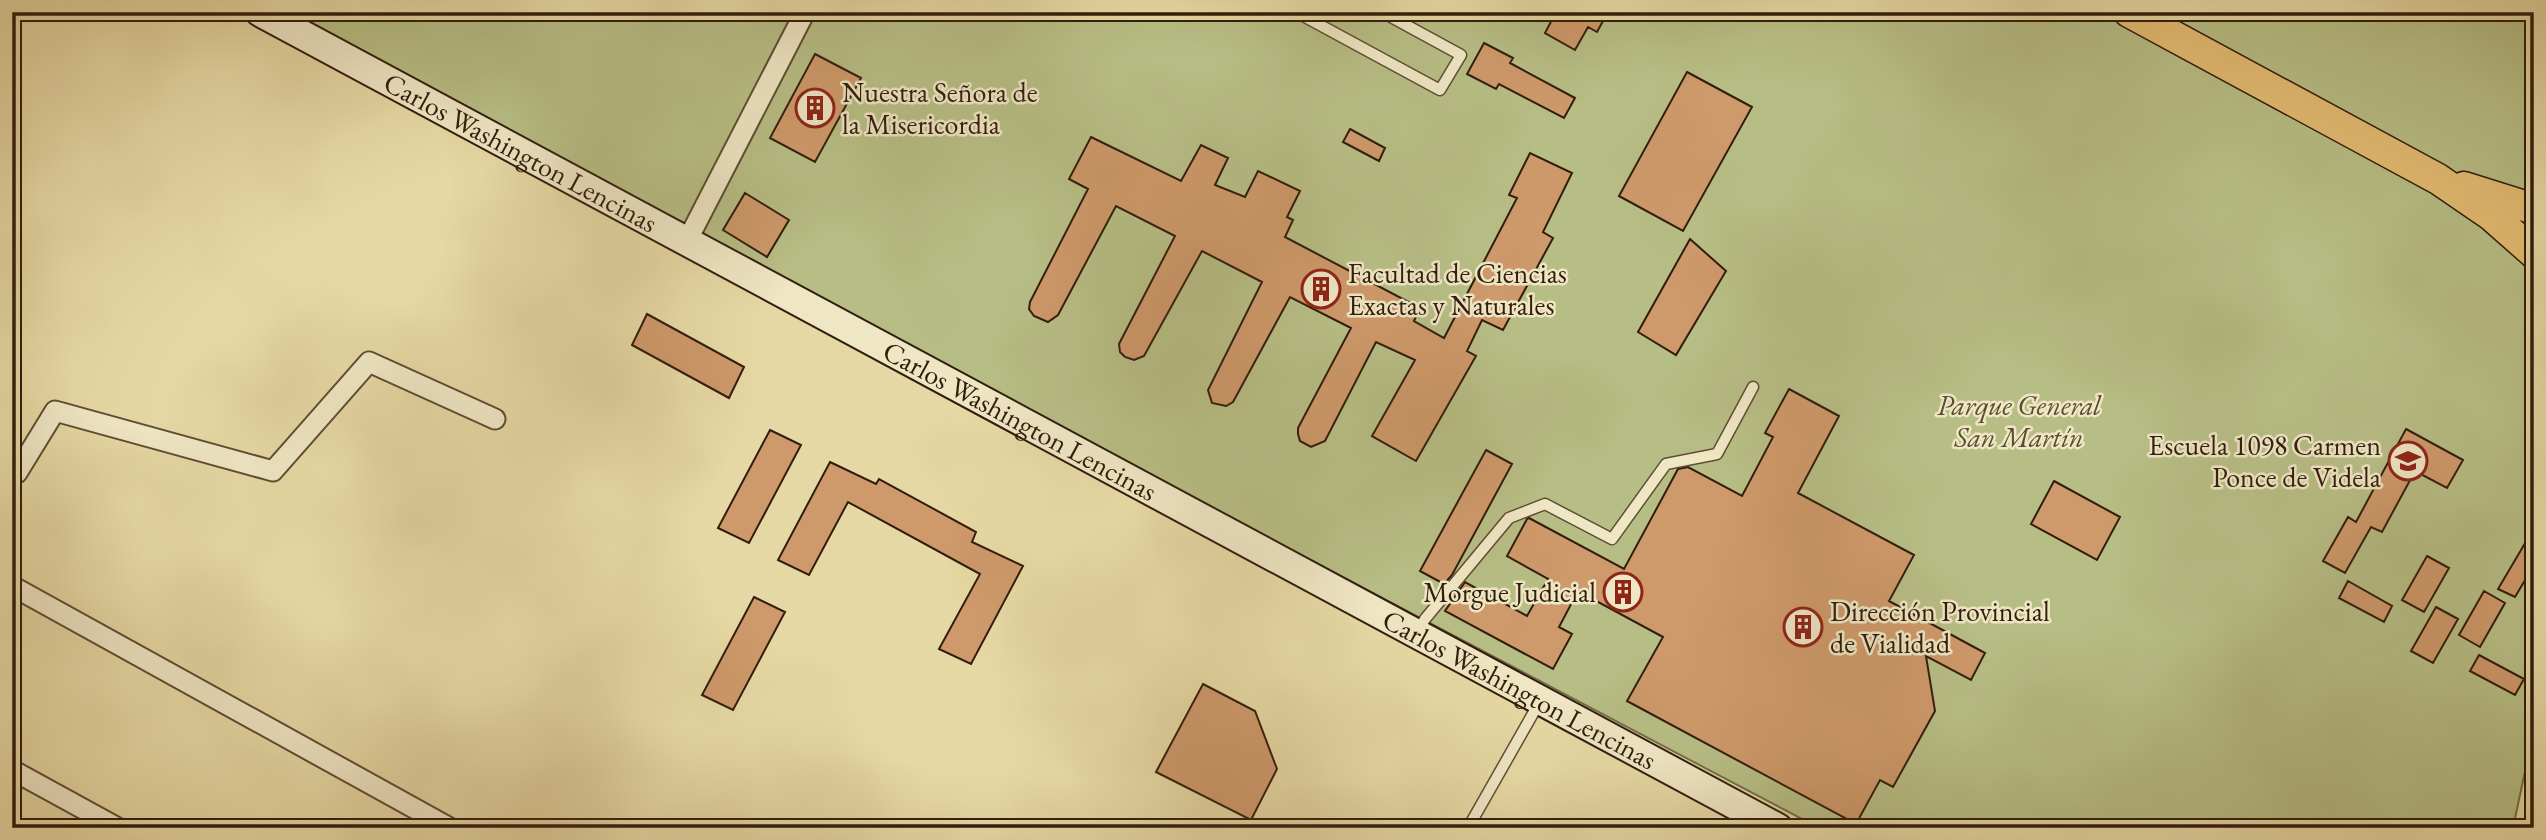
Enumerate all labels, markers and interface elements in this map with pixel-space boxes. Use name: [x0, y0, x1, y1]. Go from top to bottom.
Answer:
street label: Carlos Washington Lencinas: [378, 64, 664, 240]
place label: Nuestra Señora de la Misericordia: [842, 74, 1038, 142]
building icon: Nuestra Señora de la Misericordia: [794, 87, 836, 129]
place label: Facultad de Ciencias Exactas y Naturales: [1348, 255, 1567, 323]
building icon: Facultad de Ciencias Exactas y Naturales: [1300, 268, 1342, 310]
street label: Carlos Washington Lencinas: [877, 332, 1163, 509]
park label: Parque General San Martín: [1937, 387, 2102, 455]
place label: Escuela 1098 Carmen Ponce de Videla: [2148, 427, 2382, 495]
school or university icon: Escuela 1098 Carmen Ponce de Videla: [2387, 440, 2429, 482]
building icon: Morgue Judicial: [1602, 571, 1644, 613]
place label: Morgue Judicial: [1423, 574, 1596, 610]
place label: Dirección Provincial de Vialidad: [1830, 593, 2050, 661]
street label: Carlos Washington Lencinas: [1376, 601, 1663, 777]
building icon: Dirección Provincial de Vialidad: [1782, 606, 1824, 648]

